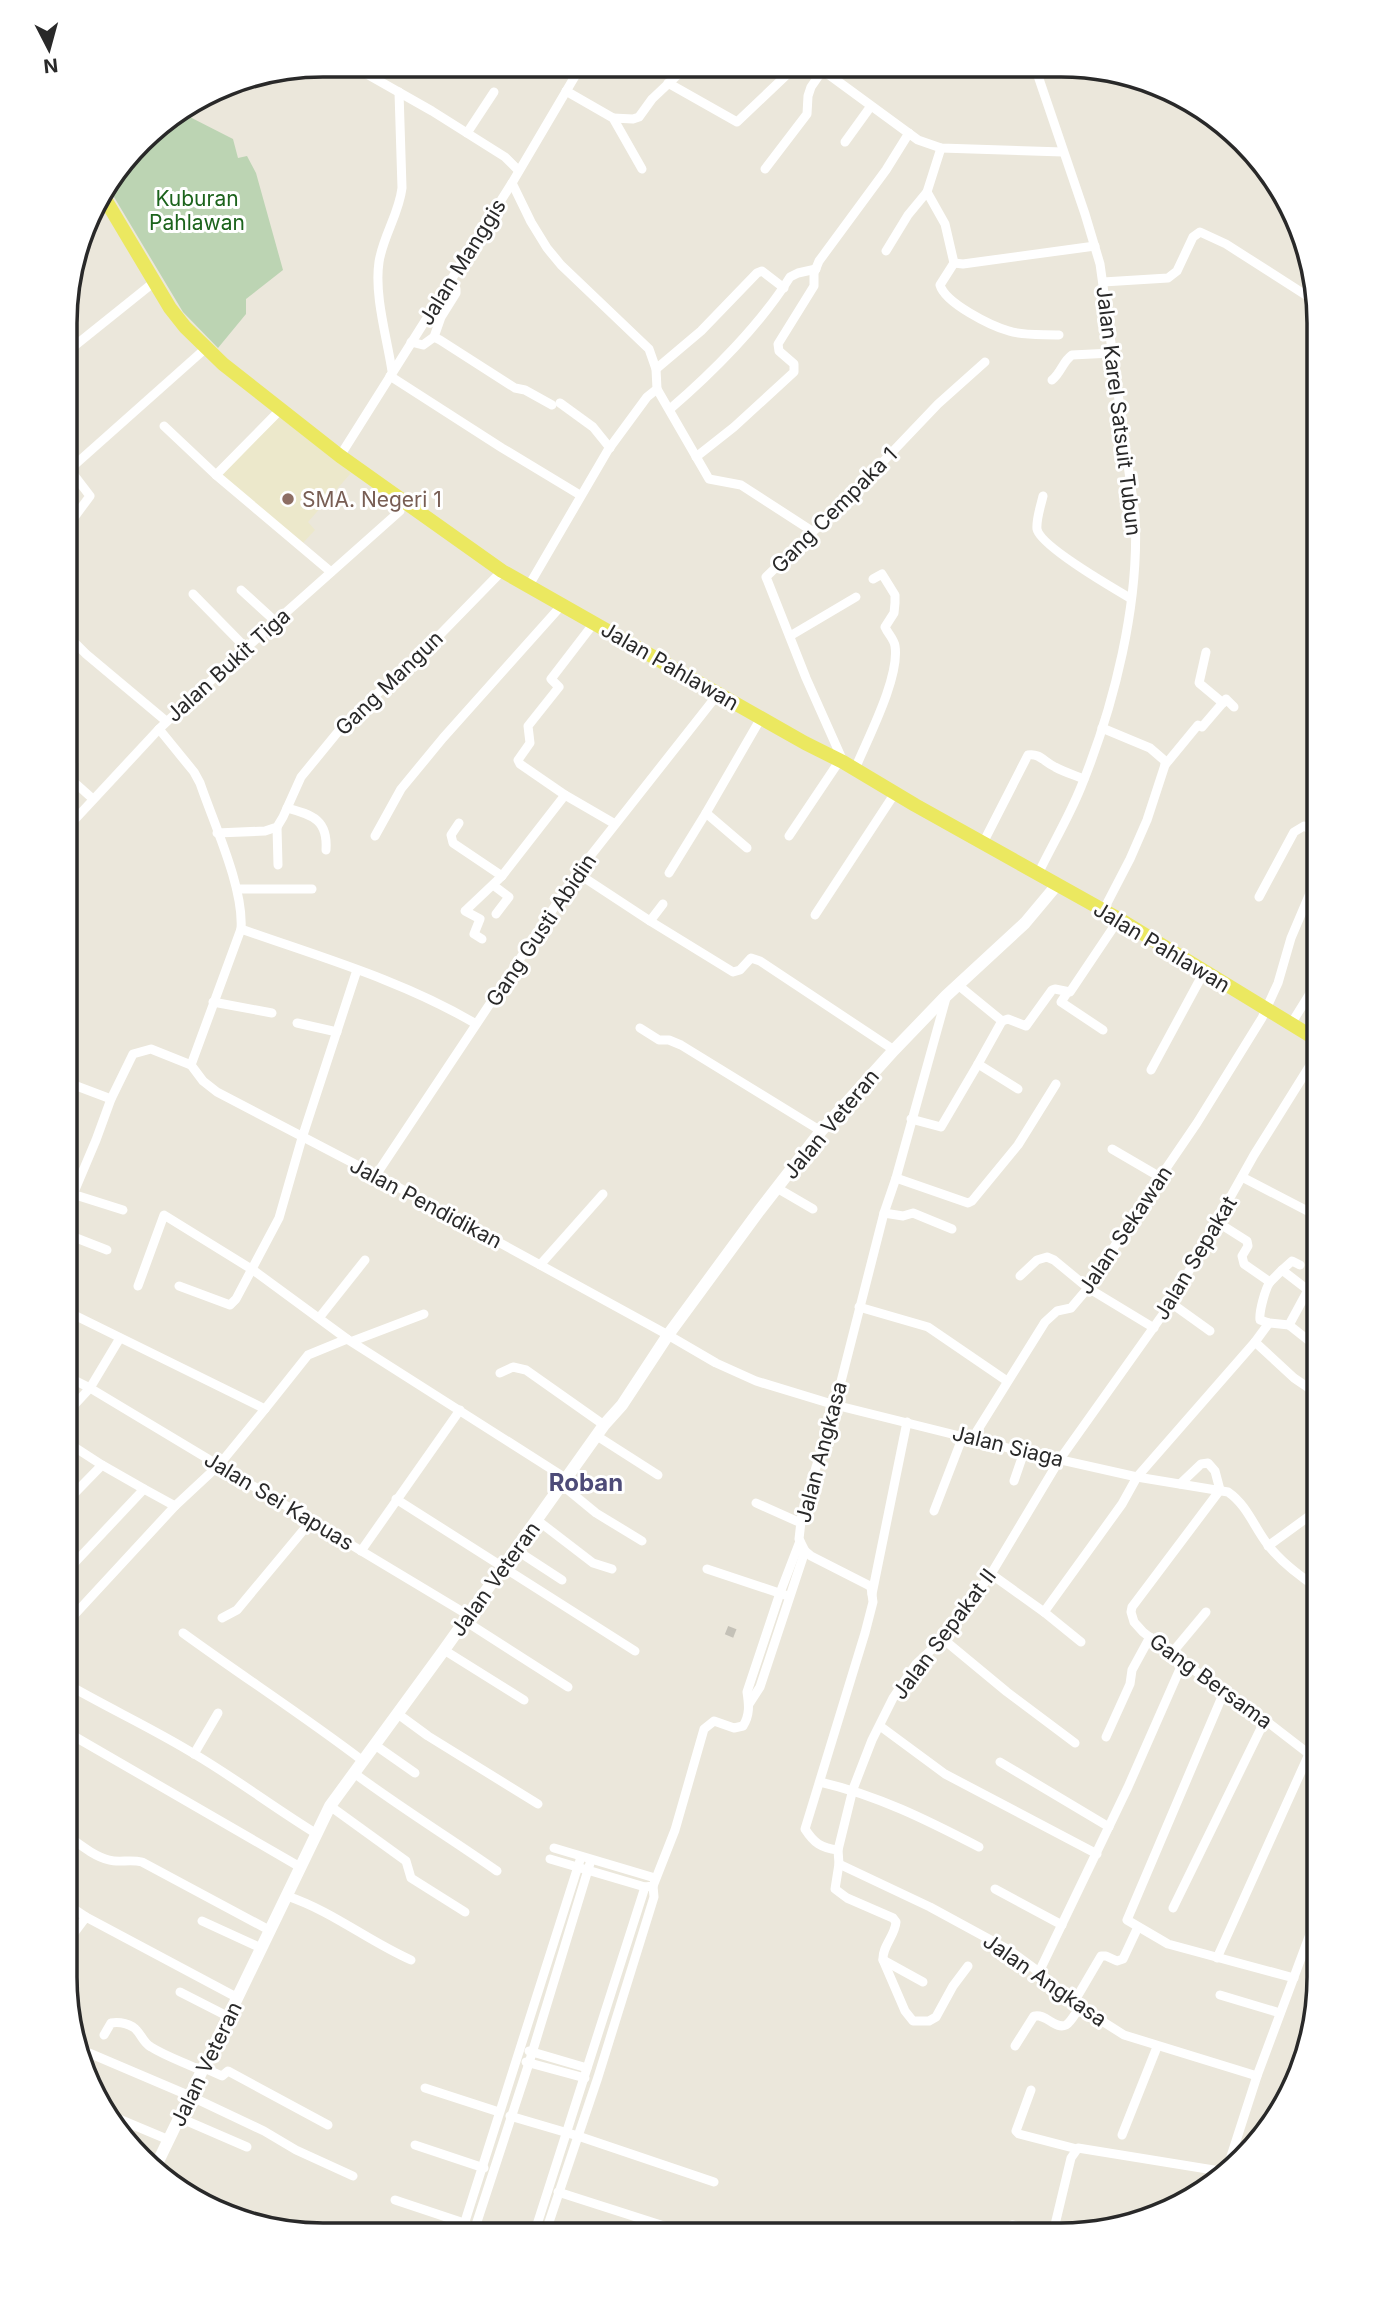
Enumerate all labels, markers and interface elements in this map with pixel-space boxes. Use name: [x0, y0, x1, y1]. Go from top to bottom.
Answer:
north arrow: [14, 14, 84, 84]
text: N: [42, 53, 59, 78]
park label: Kuburan Pahlawan: [149, 186, 245, 235]
street label: Jalan Manggis: [413, 194, 511, 330]
street label: Jalan Karel Satsuit Tubun: [1091, 285, 1147, 537]
street label: Gang Cempaka 1: [766, 442, 902, 578]
place label: SMA. Negeri 1: [302, 487, 442, 512]
marker: SMA. Negeri 1: [280, 491, 296, 507]
street label: Jalan Bukit Tiga: [161, 603, 295, 727]
street label: Jalan Pahlawan: [597, 616, 743, 716]
street label: Gang Mangun: [330, 626, 448, 740]
street label: Gang Gusti Abidin: [481, 849, 601, 1011]
street label: Jalan Pahlawan: [1089, 896, 1235, 998]
street label: Jalan Veteran: [778, 1064, 884, 1184]
street label: Jalan Pendidikan: [346, 1152, 506, 1254]
street label: Jalan Sekawan: [1073, 1161, 1177, 1299]
street label: Jalan Sepakat: [1148, 1192, 1242, 1324]
street label: Jalan Angkasa: [790, 1379, 852, 1525]
street label: Jalan Siaga: [950, 1420, 1066, 1472]
street label: Jalan Sei Kapuas: [200, 1447, 358, 1555]
district label: Roban: [549, 1468, 623, 1497]
street label: Jalan Veteran: [445, 1517, 545, 1641]
street label: Jalan Sepakat II: [887, 1564, 1001, 1704]
street label: Gang Bersama: [1145, 1628, 1277, 1734]
street label: Jalan Angkasa: [978, 1928, 1112, 2032]
street label: Jalan Veteran: [165, 1998, 247, 2130]

